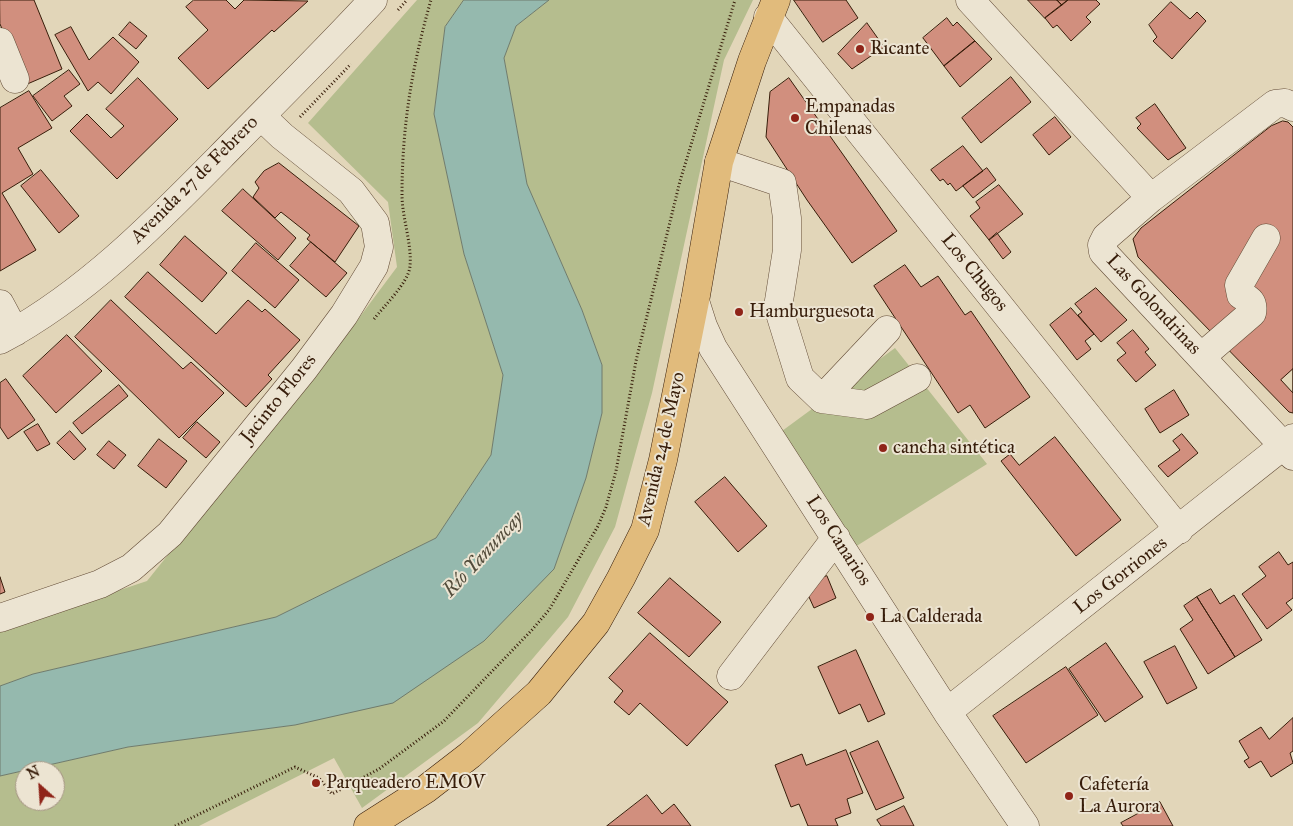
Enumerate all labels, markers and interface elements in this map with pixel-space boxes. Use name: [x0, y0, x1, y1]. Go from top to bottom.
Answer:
place label: Ricante: [870, 38, 929, 60]
marker: Ricante: [854, 43, 866, 55]
place label: Empanadas Chilenas: [805, 96, 895, 140]
street label: Avenida 27 de Febrero: [126, 111, 264, 249]
marker: Empanadas Chilenas: [789, 112, 801, 124]
street label: Los Chugos: [936, 229, 1012, 317]
street label: Las Golondrinas: [1101, 250, 1205, 360]
place label: Hamburguesota: [749, 301, 874, 323]
marker: Hamburguesota: [733, 306, 745, 318]
street label: Jacinto Flores: [236, 350, 322, 448]
street label: Avenida 24 de Mayo: [633, 370, 691, 528]
place label: cancha sintética: [893, 437, 1015, 459]
marker: cancha sintética: [877, 442, 889, 454]
street label: Los Canarios: [800, 492, 876, 590]
water label: Río Yanuncay: [438, 507, 530, 603]
street label: Los Gorriones: [1070, 532, 1172, 620]
place label: La Calderada: [880, 606, 982, 628]
marker: La Calderada: [864, 611, 876, 623]
north arrow: [15, 761, 65, 811]
text: N: [25, 763, 43, 783]
place label: Parqueadero EMOV: [326, 772, 485, 794]
place label: Cafetería La Aurora: [1079, 774, 1160, 818]
marker: Parqueadero EMOV: [310, 777, 322, 789]
marker: Cafetería La Aurora: [1063, 790, 1075, 802]

